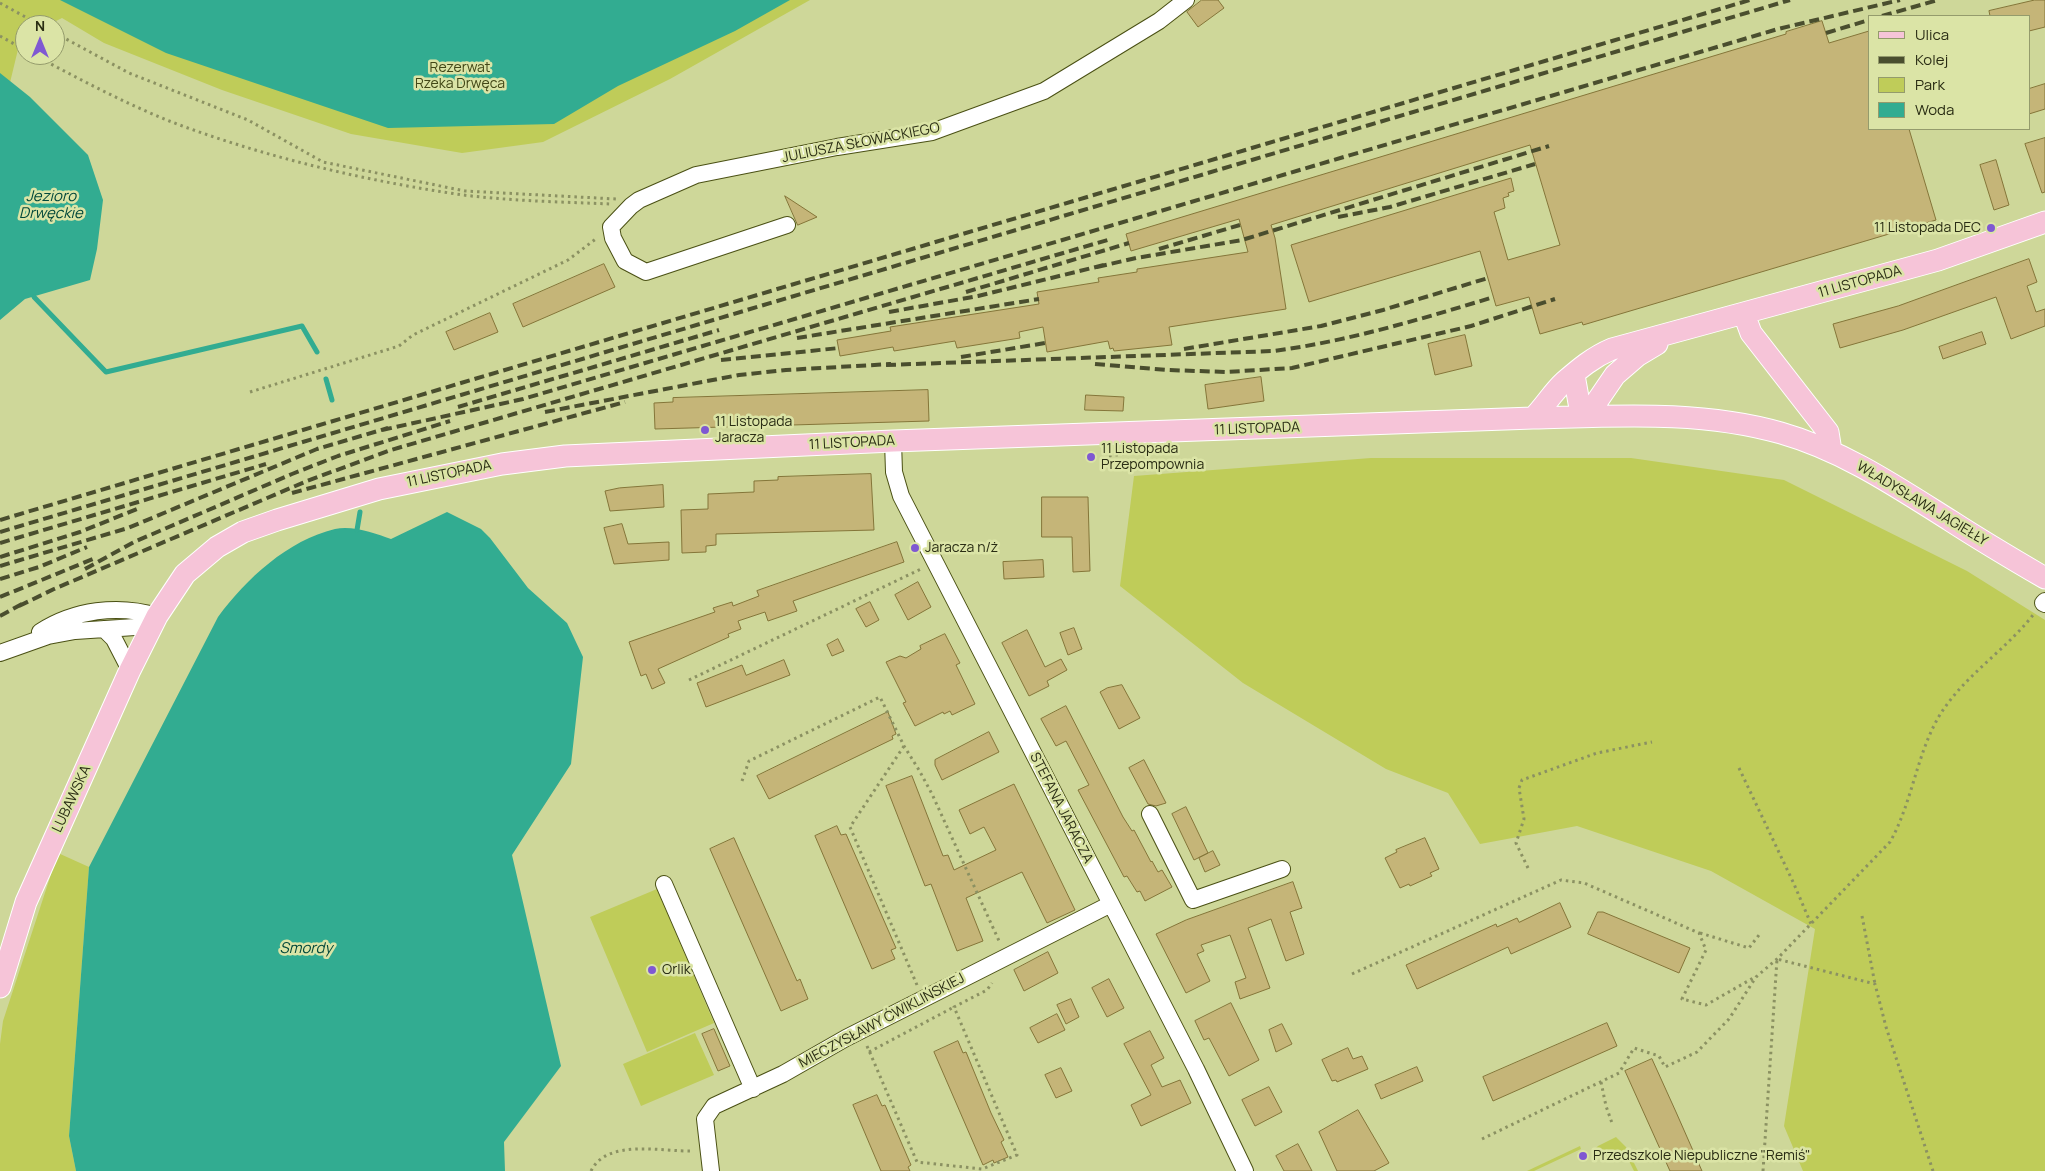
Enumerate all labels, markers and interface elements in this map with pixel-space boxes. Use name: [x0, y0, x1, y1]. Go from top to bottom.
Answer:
north arrow: [15, 15, 65, 65]
legend: [1868, 15, 2030, 130]
text: N: [35, 16, 45, 35]
text: Ulica: [1915, 24, 1949, 45]
text: Kolej: [1915, 49, 1948, 70]
park label: Rezerwat Rzeka Drwęca: [415, 60, 505, 92]
text: Park: [1915, 74, 1945, 95]
text: Woda: [1915, 99, 1954, 120]
street label: JULIUSZA SŁOWACKIEGO: [781, 119, 941, 167]
water label: Jezioro Drwęckie: [19, 188, 83, 223]
place label: 11 Listopada DEC: [1874, 220, 1981, 236]
marker: 11 Listopada DEC: [1985, 222, 1997, 234]
street label: 11 LISTOPADA: [1816, 262, 1904, 302]
place label: 11 Listopada Jaracza: [715, 414, 792, 447]
street label: 11 LISTOPADA: [1214, 419, 1300, 439]
marker: 11 Listopada Jaracza: [699, 424, 711, 436]
street label: 11 LISTOPADA: [809, 432, 895, 454]
place label: 11 Listopada Przepompownia: [1101, 441, 1204, 474]
marker: 11 Listopada Przepompownia: [1085, 451, 1097, 463]
street label: 11 LISTOPADA: [405, 457, 493, 491]
street label: WŁADYSŁAWA JAGIEŁŁY: [1853, 458, 1991, 550]
place label: Jaracza n/ż: [925, 540, 998, 556]
marker: Jaracza n/ż: [909, 542, 921, 554]
street label: STEFANA JARACZA: [1026, 750, 1096, 866]
street label: LUBAWSKA: [49, 763, 95, 835]
water label: Smordy: [280, 940, 332, 958]
place label: Orlik: [662, 962, 691, 978]
marker: Orlik: [646, 964, 658, 976]
street label: MIECZYSŁAWY ĆWIKLIŃSKIEJ: [796, 970, 968, 1072]
place label: Przedszkole Niepubliczne "Remiś": [1593, 1148, 1811, 1164]
marker: Przedszkole Niepubliczne "Remiś": [1577, 1150, 1589, 1162]

